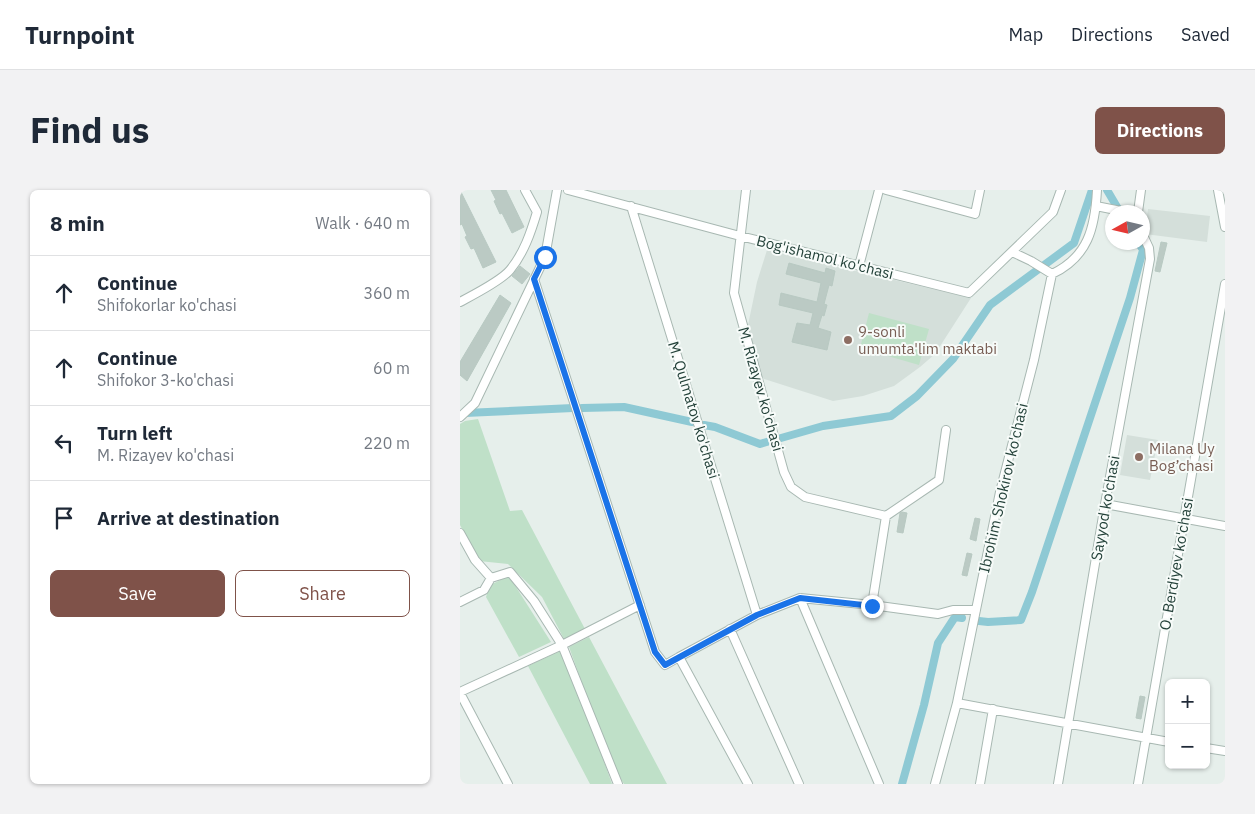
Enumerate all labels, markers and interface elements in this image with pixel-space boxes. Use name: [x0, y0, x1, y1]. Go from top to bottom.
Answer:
text: Turnpoint: [25, 19, 135, 51]
text: Map: [1008, 23, 1043, 46]
text: Directions: [1071, 23, 1153, 46]
text: Saved: [1181, 23, 1230, 46]
text: Find us: [30, 107, 149, 153]
button: Directions: [1095, 107, 1225, 154]
north arrow: [1105, 205, 1150, 250]
text: 8 min: [50, 209, 105, 237]
text: Walk · 640 m: [315, 213, 410, 233]
street label: Bog'ishamol ko'chasi: [754, 231, 896, 283]
route start: [534, 246, 557, 269]
text: Continue: [97, 271, 177, 295]
icon: ahead: [50, 279, 78, 307]
text: 360 m: [363, 283, 410, 303]
text: Shifokorlar ko'chasi: [97, 295, 237, 315]
place label: 9-sonli umumta'lim maktabi: [858, 322, 997, 358]
street label: M. Rizayev ko'chasi: [734, 325, 788, 453]
marker: 9-sonli umumta'lim maktabi: [842, 334, 854, 346]
street label: M. Qulmatov ko'chasi: [664, 339, 724, 481]
text: Continue: [97, 346, 177, 370]
icon: ahead: [50, 354, 78, 382]
text: 60 m: [373, 358, 410, 378]
text: Shifokor 3-ko'chasi: [97, 370, 234, 390]
street label: Ibrohim Shokirov ko'chasi: [974, 401, 1032, 575]
text: Turn left: [97, 421, 173, 445]
icon: left: [50, 429, 78, 457]
text: 220 m: [363, 433, 410, 453]
place label: Milana Uy Bog’chasi: [1149, 439, 1215, 475]
text: M. Rizayev ko'chasi: [97, 445, 234, 465]
marker: Milana Uy Bog’chasi: [1133, 451, 1145, 463]
street label: Sayyod ko'chasi: [1086, 454, 1124, 562]
street label: O. Berdiyev ko'chasi: [1155, 496, 1197, 632]
icon: arrive: [50, 504, 78, 532]
text: Arrive at destination: [97, 506, 280, 530]
button: Save: [50, 570, 225, 617]
button: Share: [235, 570, 410, 617]
route end: [861, 595, 884, 618]
map controls: [1165, 679, 1210, 769]
button: +: [1165, 679, 1210, 724]
button: −: [1165, 724, 1210, 769]

